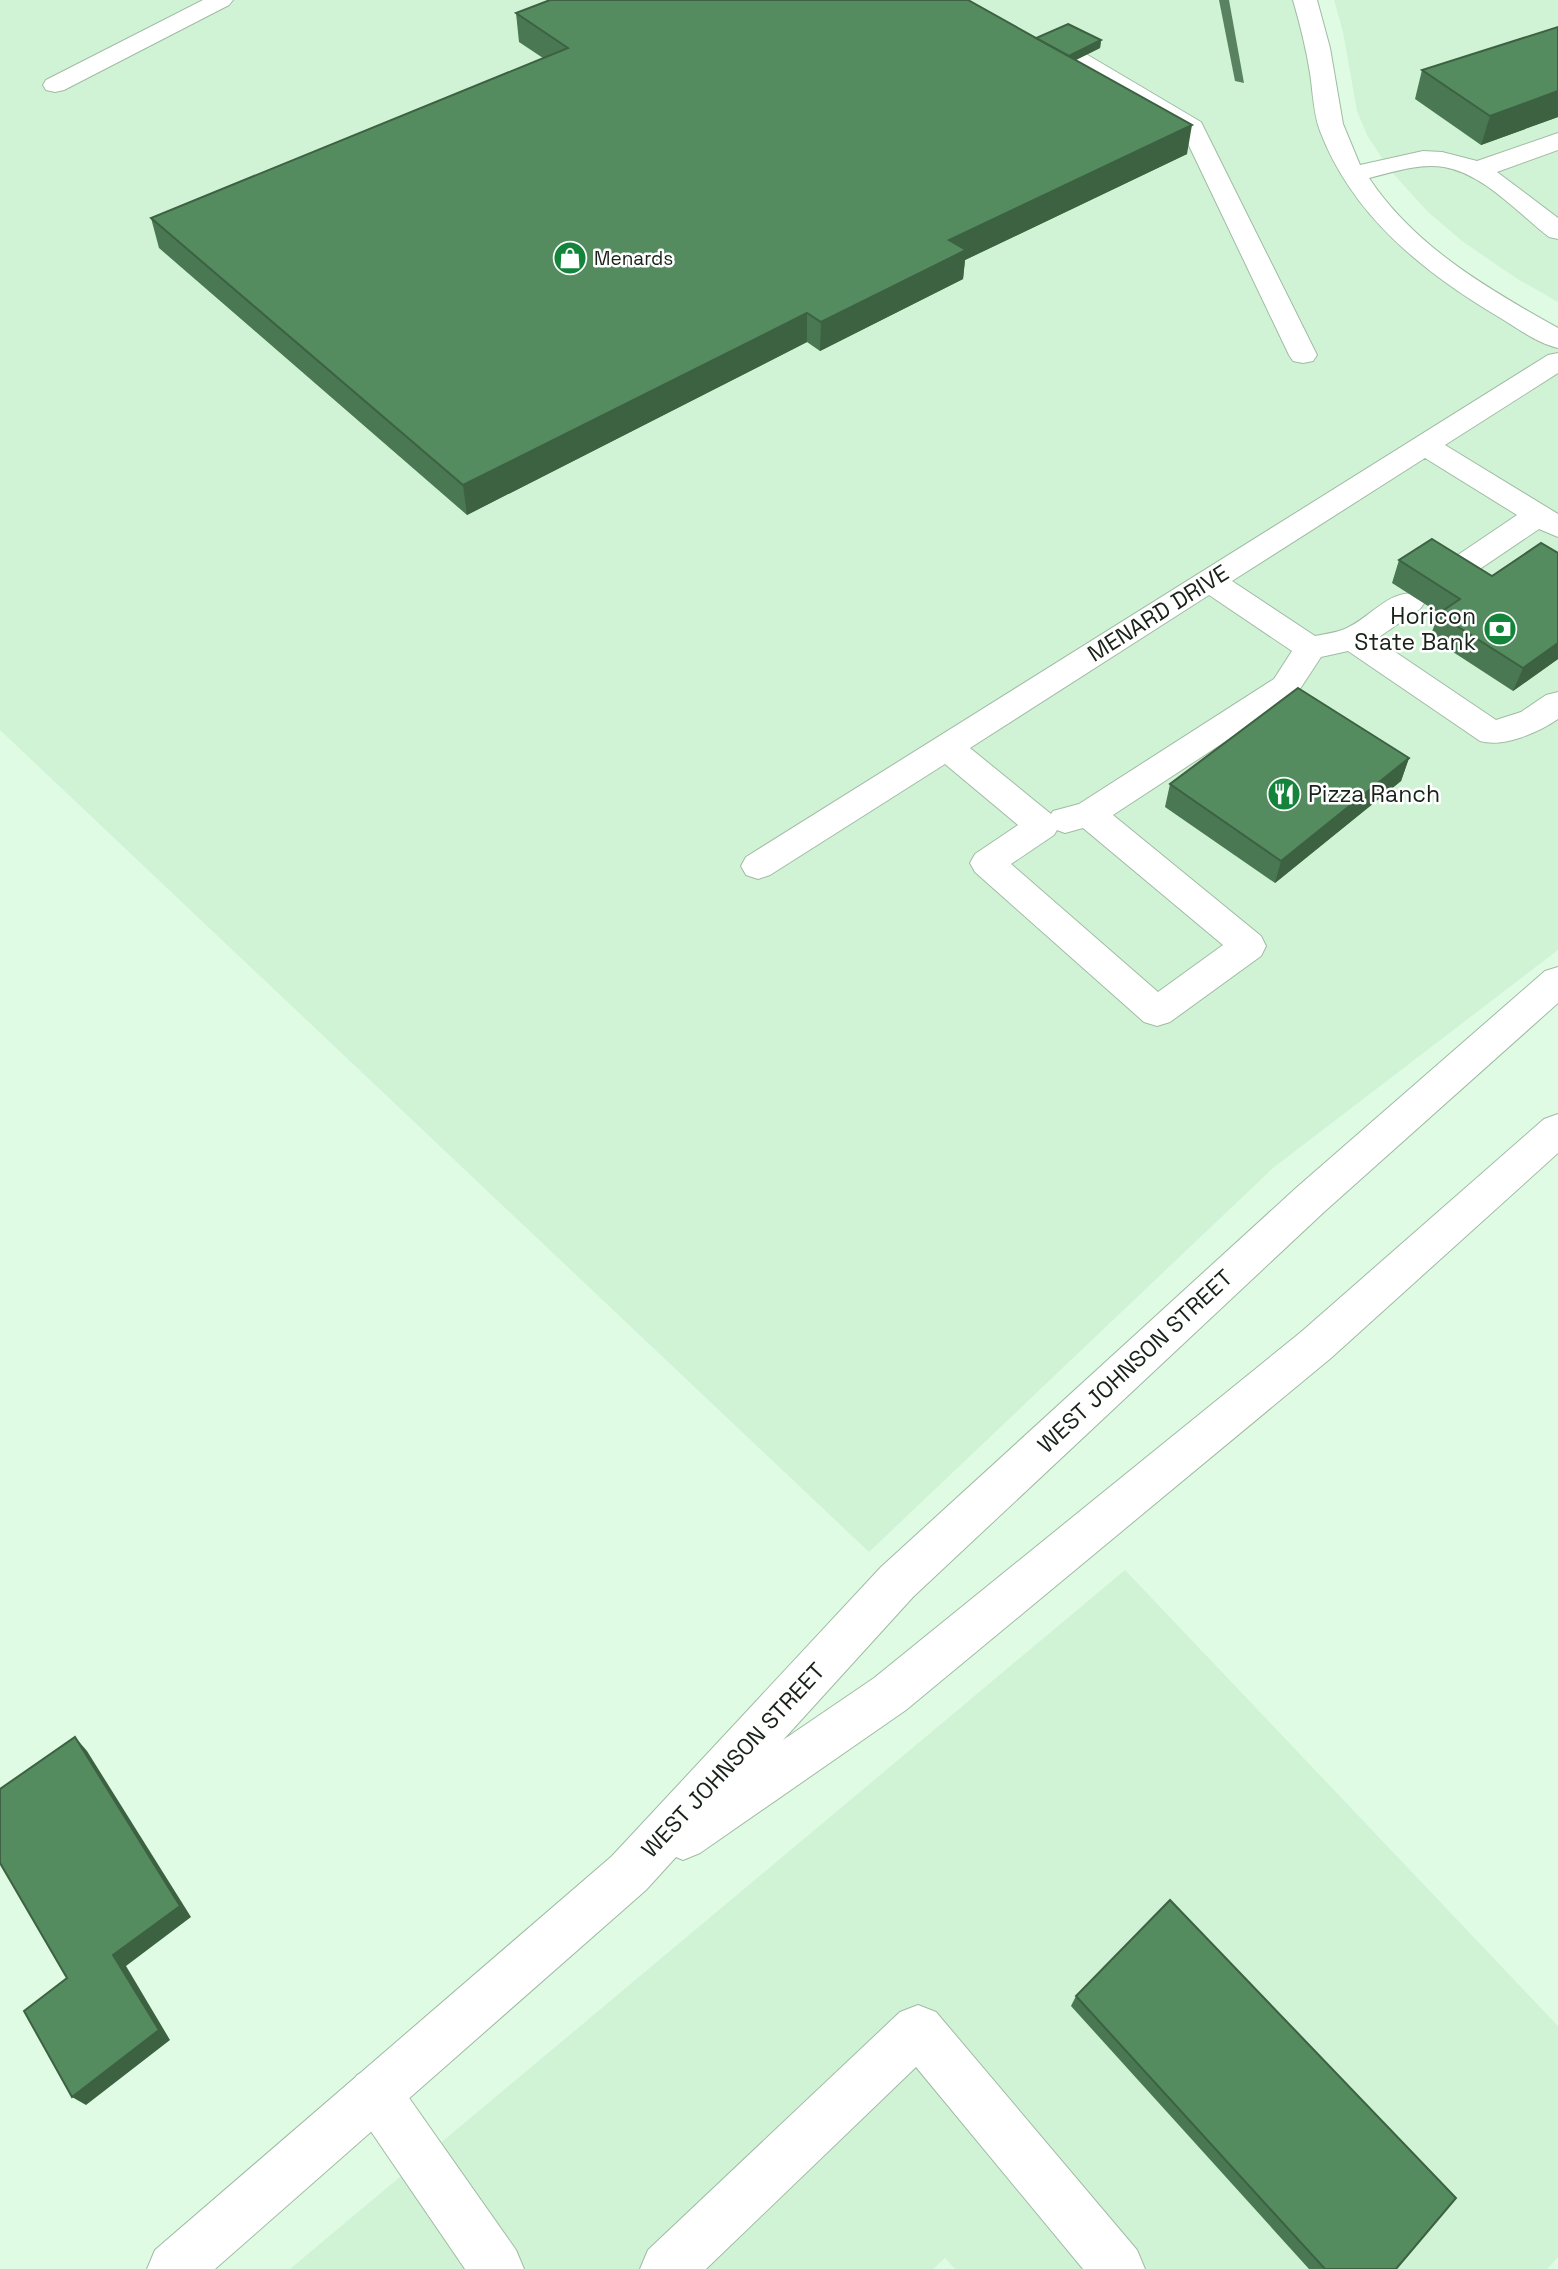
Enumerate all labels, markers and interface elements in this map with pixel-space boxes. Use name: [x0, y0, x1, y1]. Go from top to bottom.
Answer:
shop icon: Menards: [551, 239, 589, 277]
place label: Menards: [594, 246, 673, 271]
street label: MENARD DRIVE: [1082, 558, 1234, 668]
place label: Horicon State Bank: [1354, 601, 1476, 657]
bank icon: Horicon State Bank: [1481, 610, 1519, 648]
restaurant icon: Pizza Ranch: [1265, 775, 1303, 813]
place label: Pizza Ranch: [1308, 779, 1440, 809]
street label: WEST JOHNSON STREET: [1031, 1263, 1239, 1459]
street label: WEST JOHNSON STREET: [635, 1656, 831, 1864]

